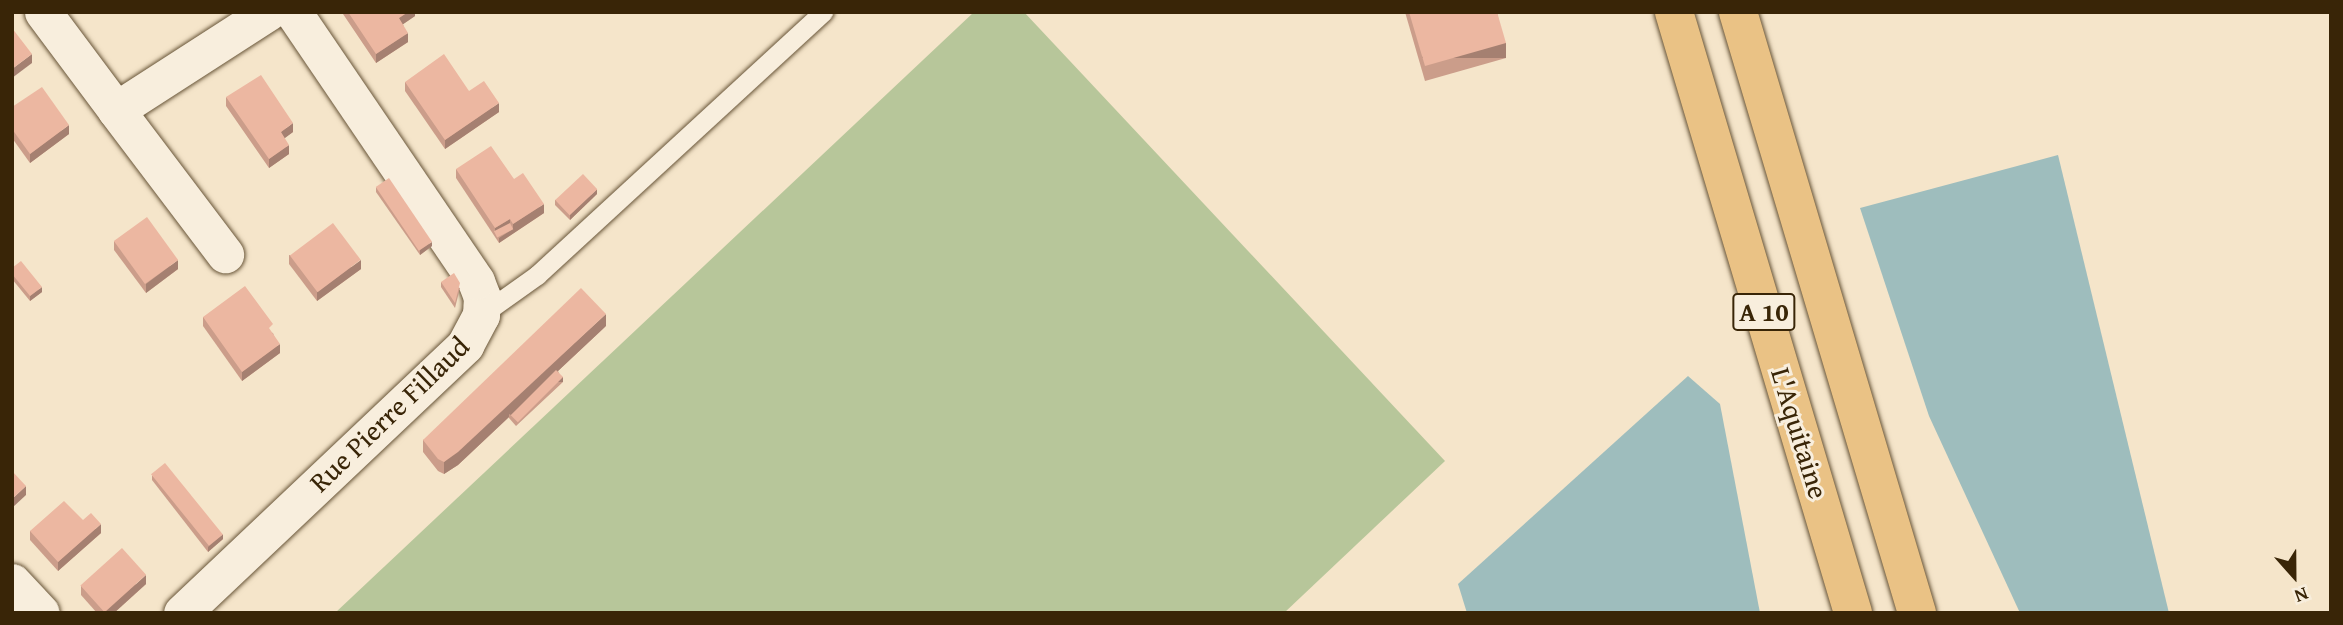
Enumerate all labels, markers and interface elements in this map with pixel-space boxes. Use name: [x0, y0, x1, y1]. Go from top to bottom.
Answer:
road number: A 10: [1731, 290, 1797, 334]
street label: Rue Pierre Fillaud: [302, 329, 476, 499]
street label: L'Aquitaine: [1764, 363, 1836, 503]
north arrow: [2259, 541, 2329, 611]
text: N: [2291, 580, 2312, 611]

